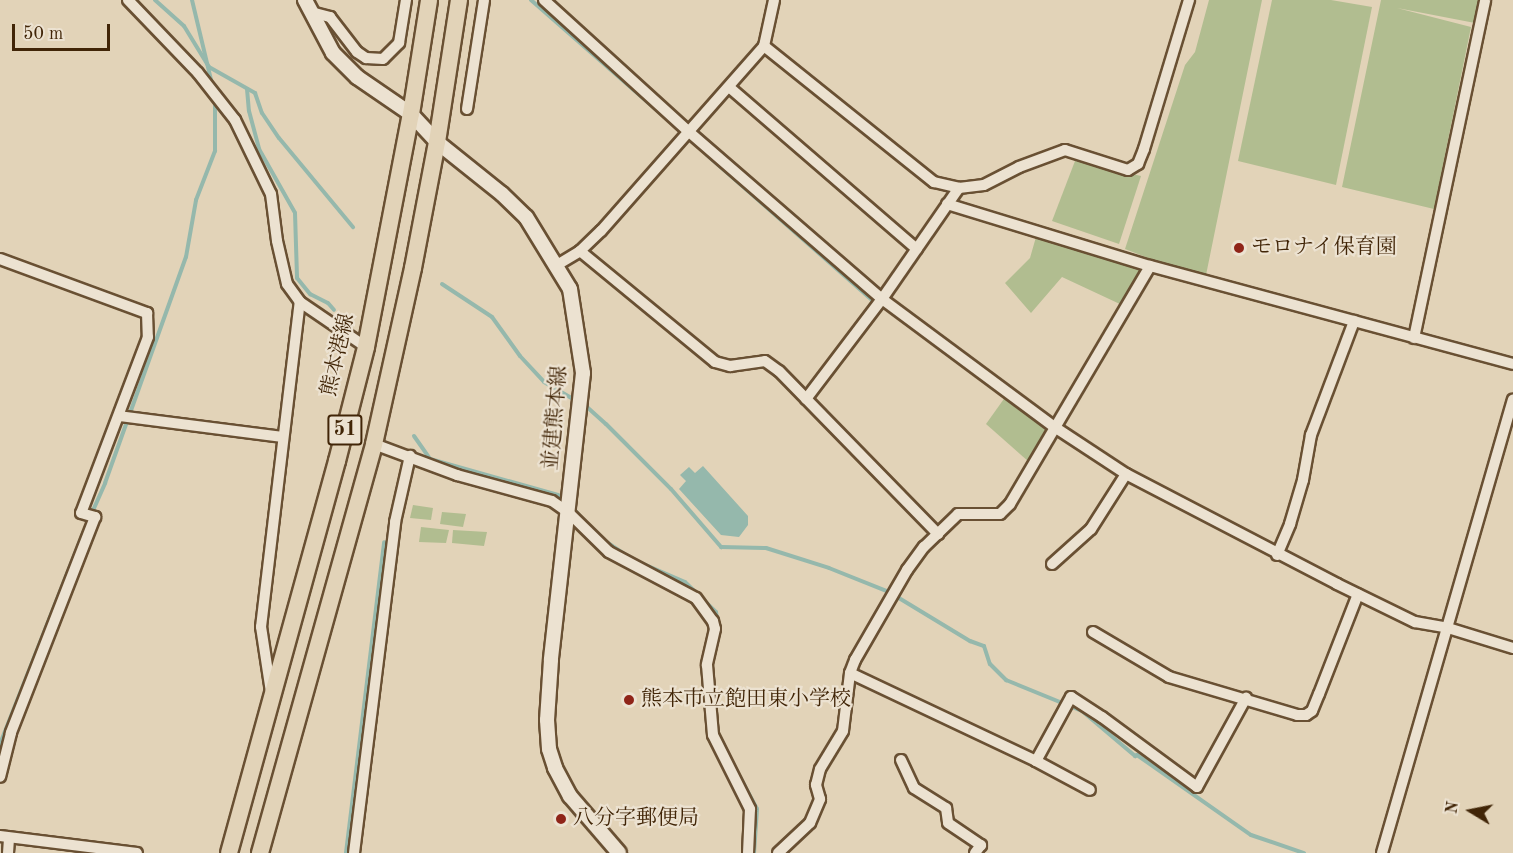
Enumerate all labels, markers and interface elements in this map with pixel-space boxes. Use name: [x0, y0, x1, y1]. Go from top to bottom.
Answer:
scale bar: [15, 12, 112, 50]
text: 50 m: [23, 25, 63, 43]
place label: モロナイ保育園: [1251, 235, 1398, 261]
marker: モロナイ保育園: [1232, 241, 1246, 255]
street label: 熊本港線: [317, 311, 361, 399]
street label: 並建熊本線: [539, 365, 573, 471]
road number: 51: [327, 413, 363, 447]
place label: 熊本市立飽田東小学校: [641, 687, 851, 713]
marker: 熊本市立飽田東小学校: [622, 693, 636, 707]
north arrow: [1441, 781, 1501, 841]
text: N: [1444, 800, 1462, 815]
place label: 八分字郵便局: [573, 806, 699, 832]
marker: 八分字郵便局: [554, 812, 568, 826]

